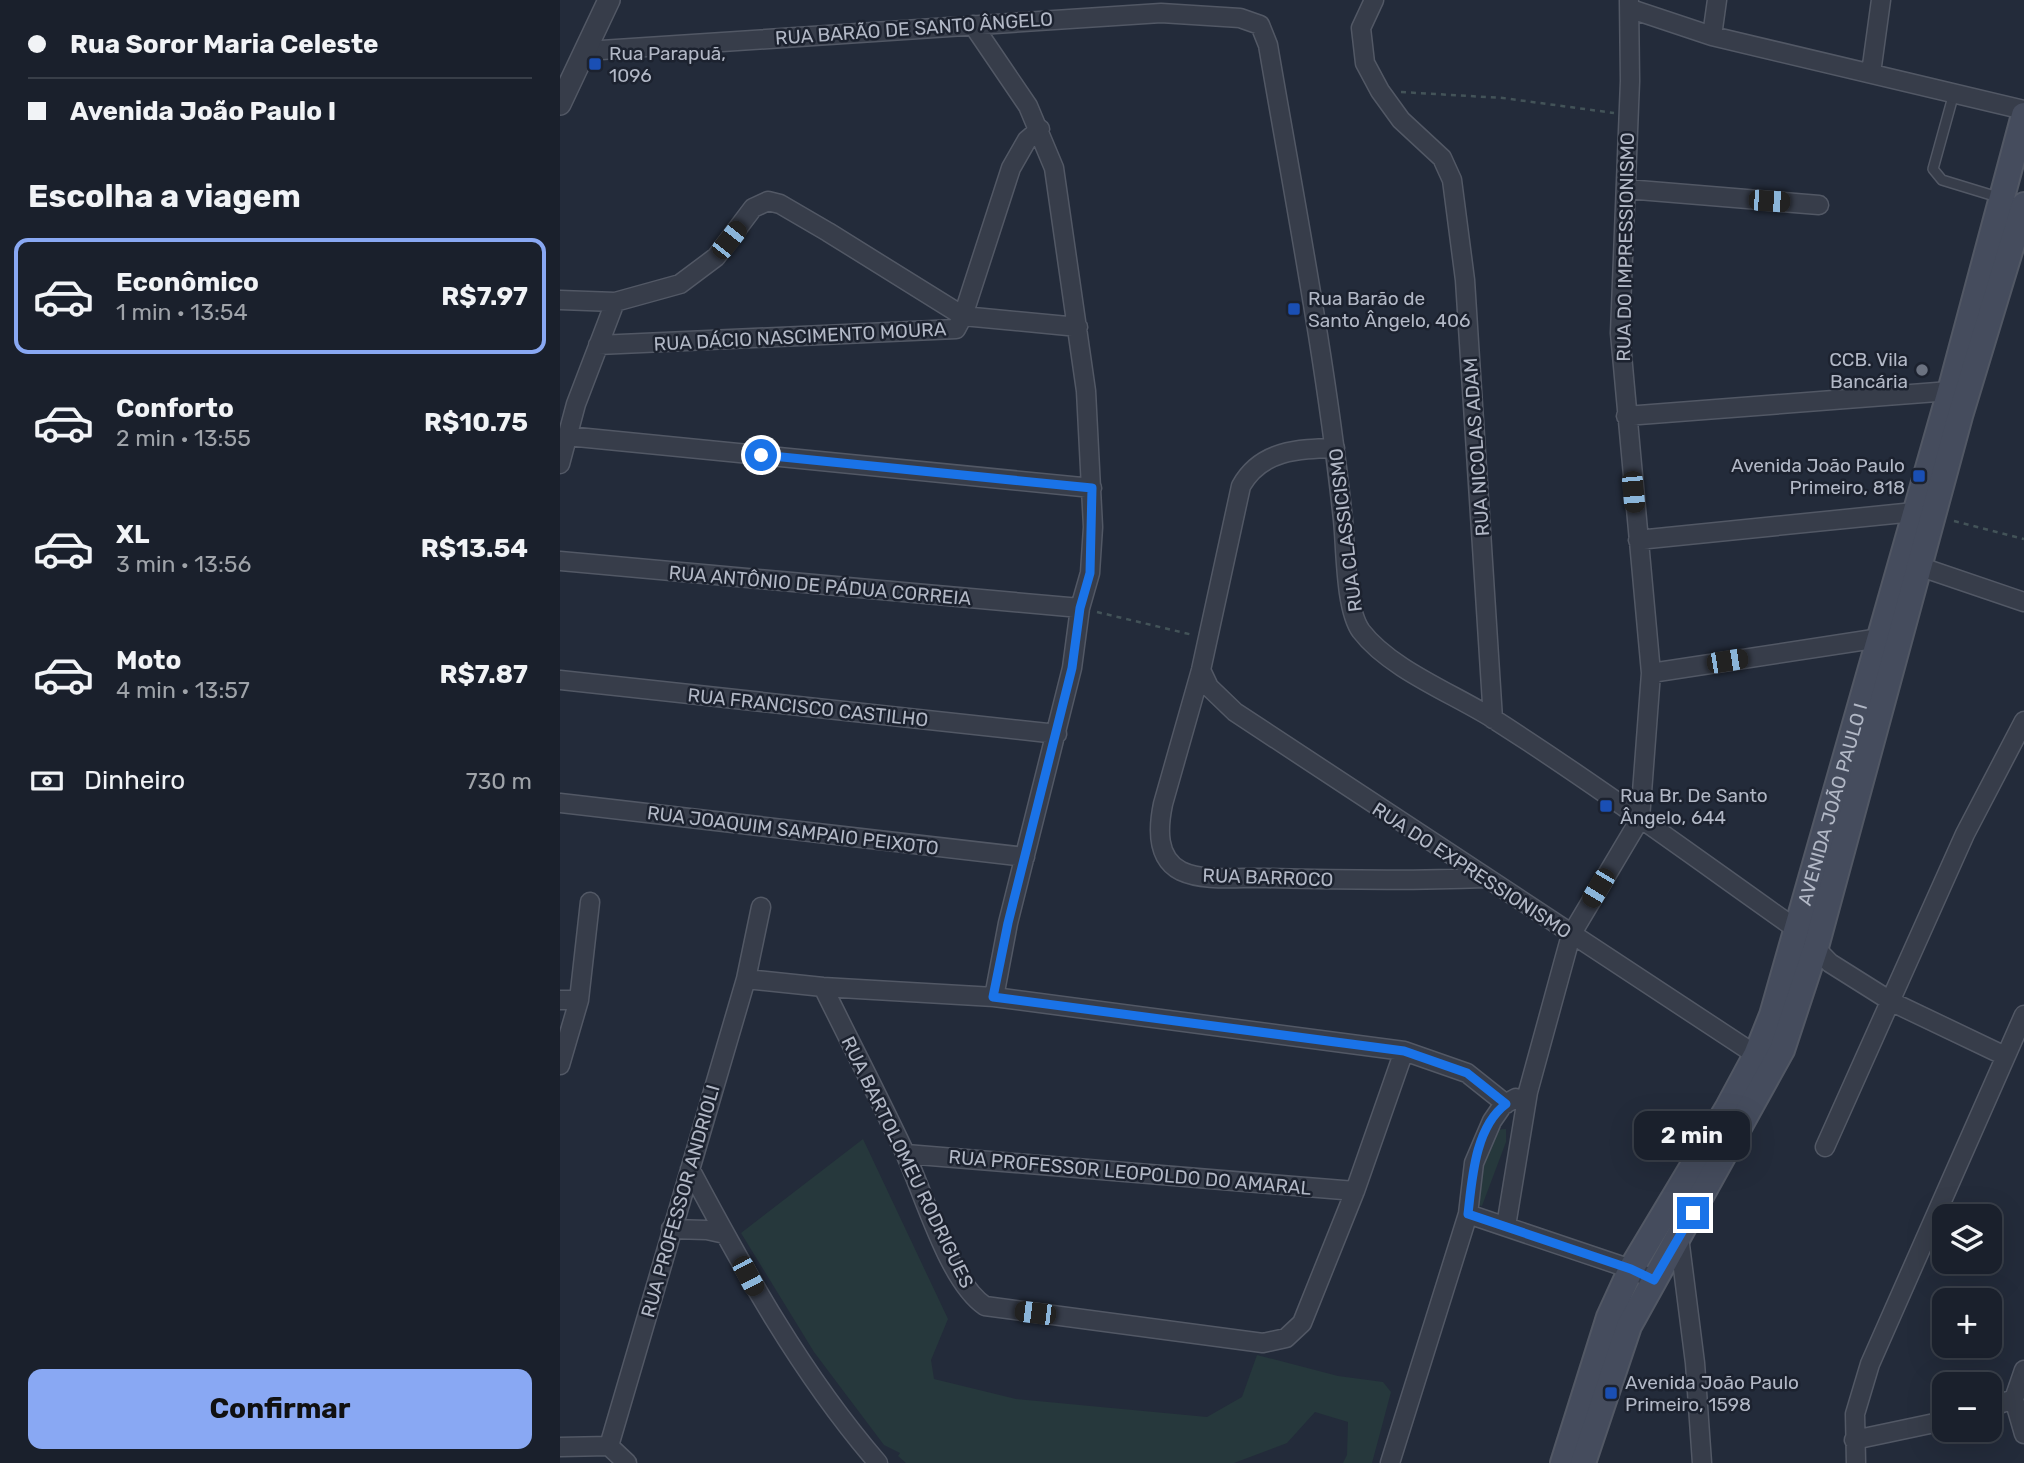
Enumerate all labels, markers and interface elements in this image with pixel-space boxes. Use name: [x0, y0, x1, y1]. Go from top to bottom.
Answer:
street label: RUA BARÃO DE SANTO ÂNGELO: [774, 7, 1054, 50]
text: Rua Soror Maria Celeste: [70, 29, 379, 60]
place label: Rua Parapuã, 1096: [609, 42, 726, 87]
marker: Rua Parapuã, 1096: [587, 56, 603, 72]
text: Avenida João Paulo I: [70, 96, 336, 127]
street label: RUA DO IMPRESSIONISMO: [1612, 132, 1639, 362]
text: Escolha a viagem: [28, 177, 301, 215]
car: [1748, 189, 1791, 213]
car: [708, 217, 751, 263]
icon: car: [32, 265, 95, 328]
text: Econômico: [116, 267, 259, 298]
text: R$7.97: [441, 281, 528, 312]
place label: Rua Barão de Santo Ângelo, 406: [1308, 287, 1470, 332]
text: 1 min · 13:54: [116, 298, 248, 326]
marker: Rua Barão de Santo Ângelo, 406: [1286, 301, 1302, 317]
street label: RUA DÁCIO NASCIMENTO MOURA: [653, 317, 947, 356]
place label: CCB. Vila Bancária: [1829, 348, 1908, 393]
street label: RUA NICOLAS ADAM: [1459, 357, 1494, 537]
marker: CCB. Vila Bancária: [1914, 362, 1930, 378]
icon: car: [32, 391, 95, 454]
text: Conforto: [116, 393, 234, 424]
text: R$10.75: [424, 407, 528, 438]
text: 2 min · 13:55: [116, 424, 251, 452]
route start: [745, 439, 777, 471]
street label: RUA CLASSICISMO: [1324, 447, 1367, 613]
place label: Avenida João Paulo Primeiro, 818: [1731, 454, 1905, 499]
marker: Avenida João Paulo Primeiro, 818: [1911, 468, 1927, 484]
car: [1621, 470, 1646, 514]
icon: car: [32, 517, 95, 580]
text: XL: [116, 519, 149, 550]
text: R$13.54: [421, 533, 528, 564]
text: 3 min · 13:56: [116, 550, 251, 578]
street label: RUA ANTÔNIO DE PÁDUA CORREIA: [668, 561, 972, 610]
icon: car: [32, 643, 95, 706]
text: Moto: [116, 645, 181, 676]
car: [1705, 647, 1750, 675]
text: R$7.87: [439, 659, 528, 690]
text: 4 min · 13:57: [116, 676, 250, 704]
street label: RUA FRANCISCO CASTILHO: [687, 683, 929, 732]
street label: AVENIDA JOÃO PAULO I: [1793, 701, 1872, 908]
icon: cash: [28, 762, 66, 800]
text: Dinheiro: [84, 765, 185, 796]
text: 730 m: [466, 767, 532, 795]
place label: Rua Br. De Santo Ângelo, 644: [1620, 784, 1768, 829]
street label: RUA DO EXPRESSIONISMO: [1368, 797, 1576, 943]
marker: Rua Br. De Santo Ângelo, 644: [1598, 798, 1614, 814]
street label: RUA JOAQUIM SAMPAIO PEIXOTO: [646, 801, 940, 860]
street label: RUA BARROCO: [1202, 864, 1334, 891]
car: [1579, 865, 1618, 911]
street label: RUA BARTOLOMEU RODRIGUES: [836, 1033, 979, 1292]
street label: RUA PROFESSOR ANDRIOLI: [636, 1082, 725, 1320]
callout: 2 min: [1635, 1112, 1751, 1160]
text: 2 min: [1661, 1121, 1723, 1149]
street label: RUA PROFESSOR LEOPOLDO DO AMARAL: [948, 1145, 1313, 1200]
route end: [1677, 1197, 1709, 1229]
map controls: [1932, 1204, 2002, 1442]
button: layers: [1932, 1204, 2002, 1274]
car: [729, 1253, 768, 1299]
button: +: [1932, 1288, 2002, 1358]
car: [1013, 1300, 1058, 1326]
button: Confirmar: [28, 1369, 532, 1449]
place label: Avenida João Paulo Primeiro, 1598: [1625, 1371, 1799, 1416]
button: −: [1932, 1372, 2002, 1442]
marker: Avenida João Paulo Primeiro, 1598: [1603, 1385, 1619, 1401]

